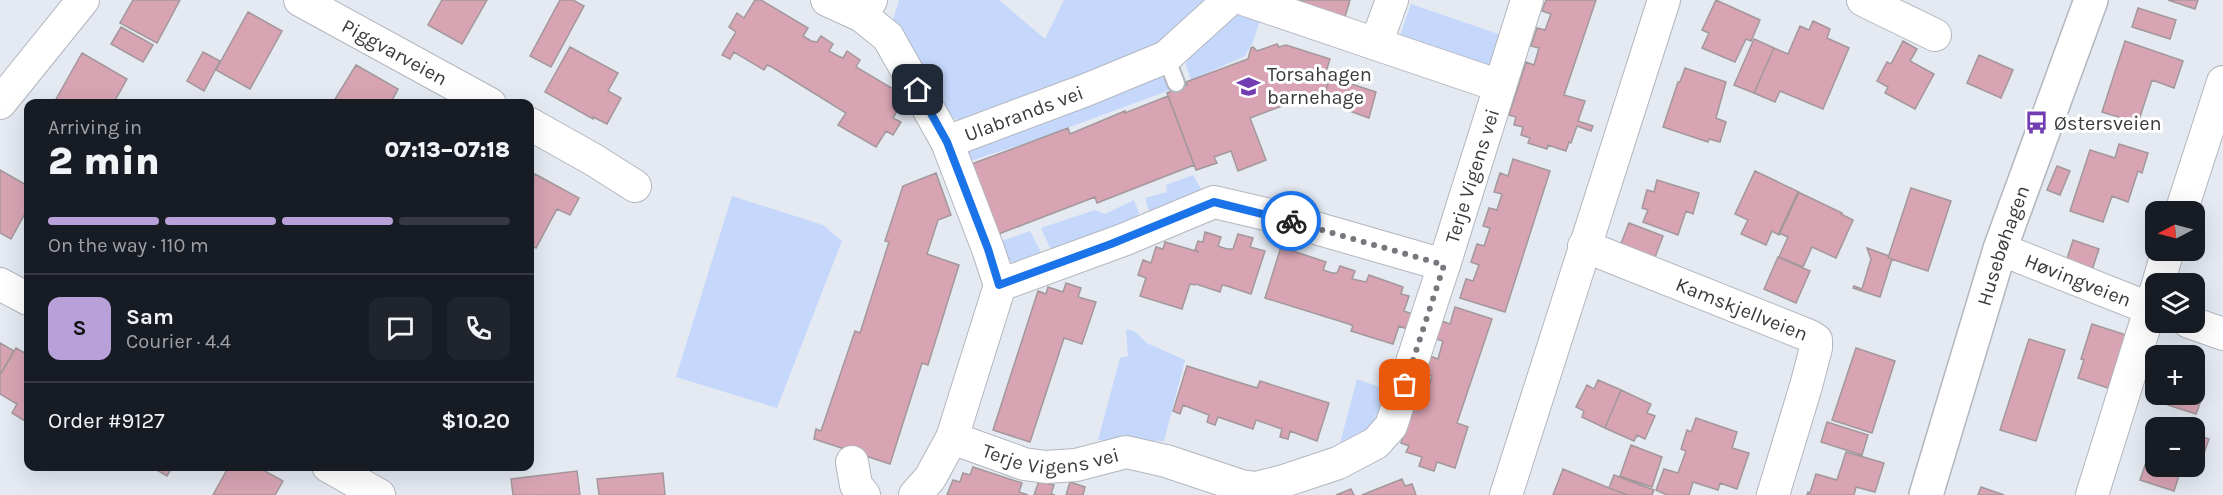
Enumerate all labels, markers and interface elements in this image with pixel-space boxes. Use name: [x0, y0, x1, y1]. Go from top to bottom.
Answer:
street label: Piggvarveien: [338, 14, 451, 90]
place label: Torsahagen barnehage: [1267, 63, 1372, 109]
pin: [892, 64, 943, 115]
icon: home: [901, 73, 934, 106]
school or university icon: Torsahagen barnehage: [1236, 73, 1262, 99]
street label: Ulabrands vei: [961, 81, 1087, 146]
street label: Terje Vigens vei: [1441, 106, 1504, 246]
bus stop icon: Østersveien: [2023, 110, 2049, 136]
place label: Østersveien: [2054, 112, 2162, 135]
text: Arriving in: [48, 116, 142, 139]
text: 07:13–07:18: [384, 137, 510, 163]
text: 2 min: [48, 138, 160, 184]
street label: Husebøhagen: [1973, 182, 2034, 309]
courier: [1261, 191, 1321, 251]
north arrow: [2145, 201, 2205, 261]
map controls: [2145, 201, 2205, 477]
icon: bike: [1275, 205, 1308, 238]
text: On the way · 110 m: [48, 234, 209, 257]
street label: Høvingveien: [2021, 249, 2134, 312]
street label: Kamskjellveien: [1672, 273, 1811, 346]
button: layers: [2145, 273, 2205, 333]
button: chat: [369, 297, 432, 360]
button: phone: [447, 297, 510, 360]
text: Sam: [126, 304, 174, 330]
text: S: [72, 315, 87, 341]
text: Courier · 4.4: [126, 330, 231, 353]
button: +: [2145, 345, 2205, 405]
pin: [1379, 359, 1430, 410]
icon: bag: [1388, 368, 1421, 401]
text: Order #9127: [48, 408, 165, 434]
text: $10.20: [441, 408, 510, 434]
button: −: [2145, 417, 2205, 477]
street label: Terje Vigens vei: [979, 439, 1122, 479]

